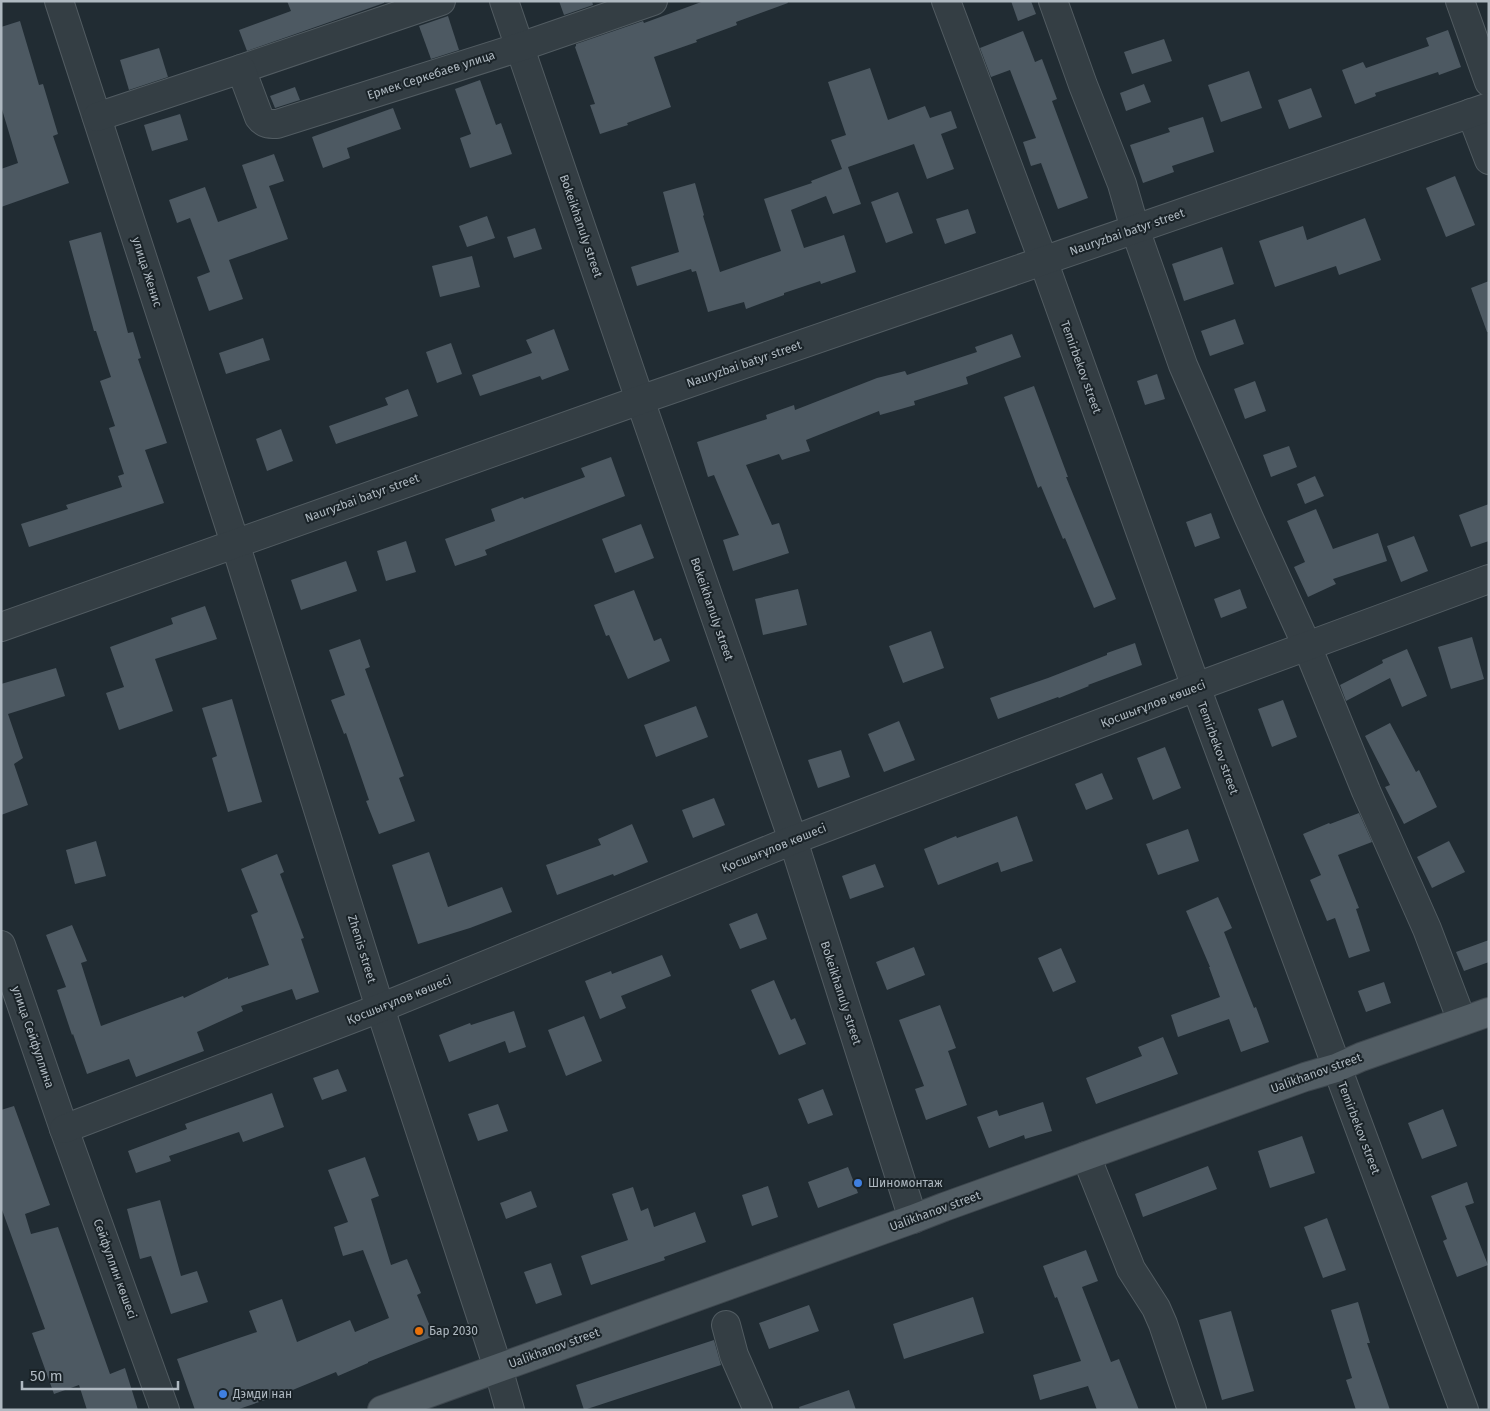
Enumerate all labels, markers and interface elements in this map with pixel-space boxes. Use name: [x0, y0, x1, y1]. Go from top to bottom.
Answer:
street label: Ермек Серкебаев улица: [365, 48, 497, 102]
street label: Bokeikhanuly street: [557, 173, 605, 280]
street label: Nauryzbai batyr street: [1068, 206, 1187, 258]
street label: улица Женис: [129, 235, 165, 309]
street label: Temirbekov street: [1058, 319, 1105, 416]
street label: Nauryzbai batyr street: [685, 338, 804, 390]
street label: Nauryzbai batyr street: [303, 471, 422, 525]
street label: Bokeikhanuly street: [688, 556, 736, 663]
street label: Қосшығұлов көшесі: [1098, 677, 1208, 731]
street label: Temirbekov street: [1195, 700, 1242, 797]
street label: Қосшығұлов көшесі: [720, 821, 828, 875]
street label: Zhenis street: [345, 913, 379, 985]
street label: Bokeikhanuly street: [818, 939, 865, 1047]
street label: Қосшығұлов көшесі: [345, 973, 453, 1027]
street label: улица Сейфуллина: [9, 984, 57, 1090]
street label: Ualikhanov street: [1269, 1050, 1364, 1096]
street label: Temirbekov street: [1335, 1080, 1383, 1177]
place label: Шиномонтаж: [868, 1176, 943, 1190]
marker: Шиномонтаж: [852, 1177, 864, 1189]
street label: Ualikhanov street: [888, 1188, 983, 1234]
street label: Сейфуллин көшесі: [90, 1217, 140, 1321]
place label: Бар 2030: [429, 1324, 478, 1338]
marker: Бар 2030: [413, 1325, 425, 1337]
street label: Ualikhanov street: [507, 1325, 602, 1371]
scale bar: [22, 1358, 179, 1390]
text: 50 m: [30, 1367, 63, 1385]
place label: Дэмди нан: [232, 1387, 292, 1401]
marker: Дэмди нан: [217, 1388, 229, 1400]

